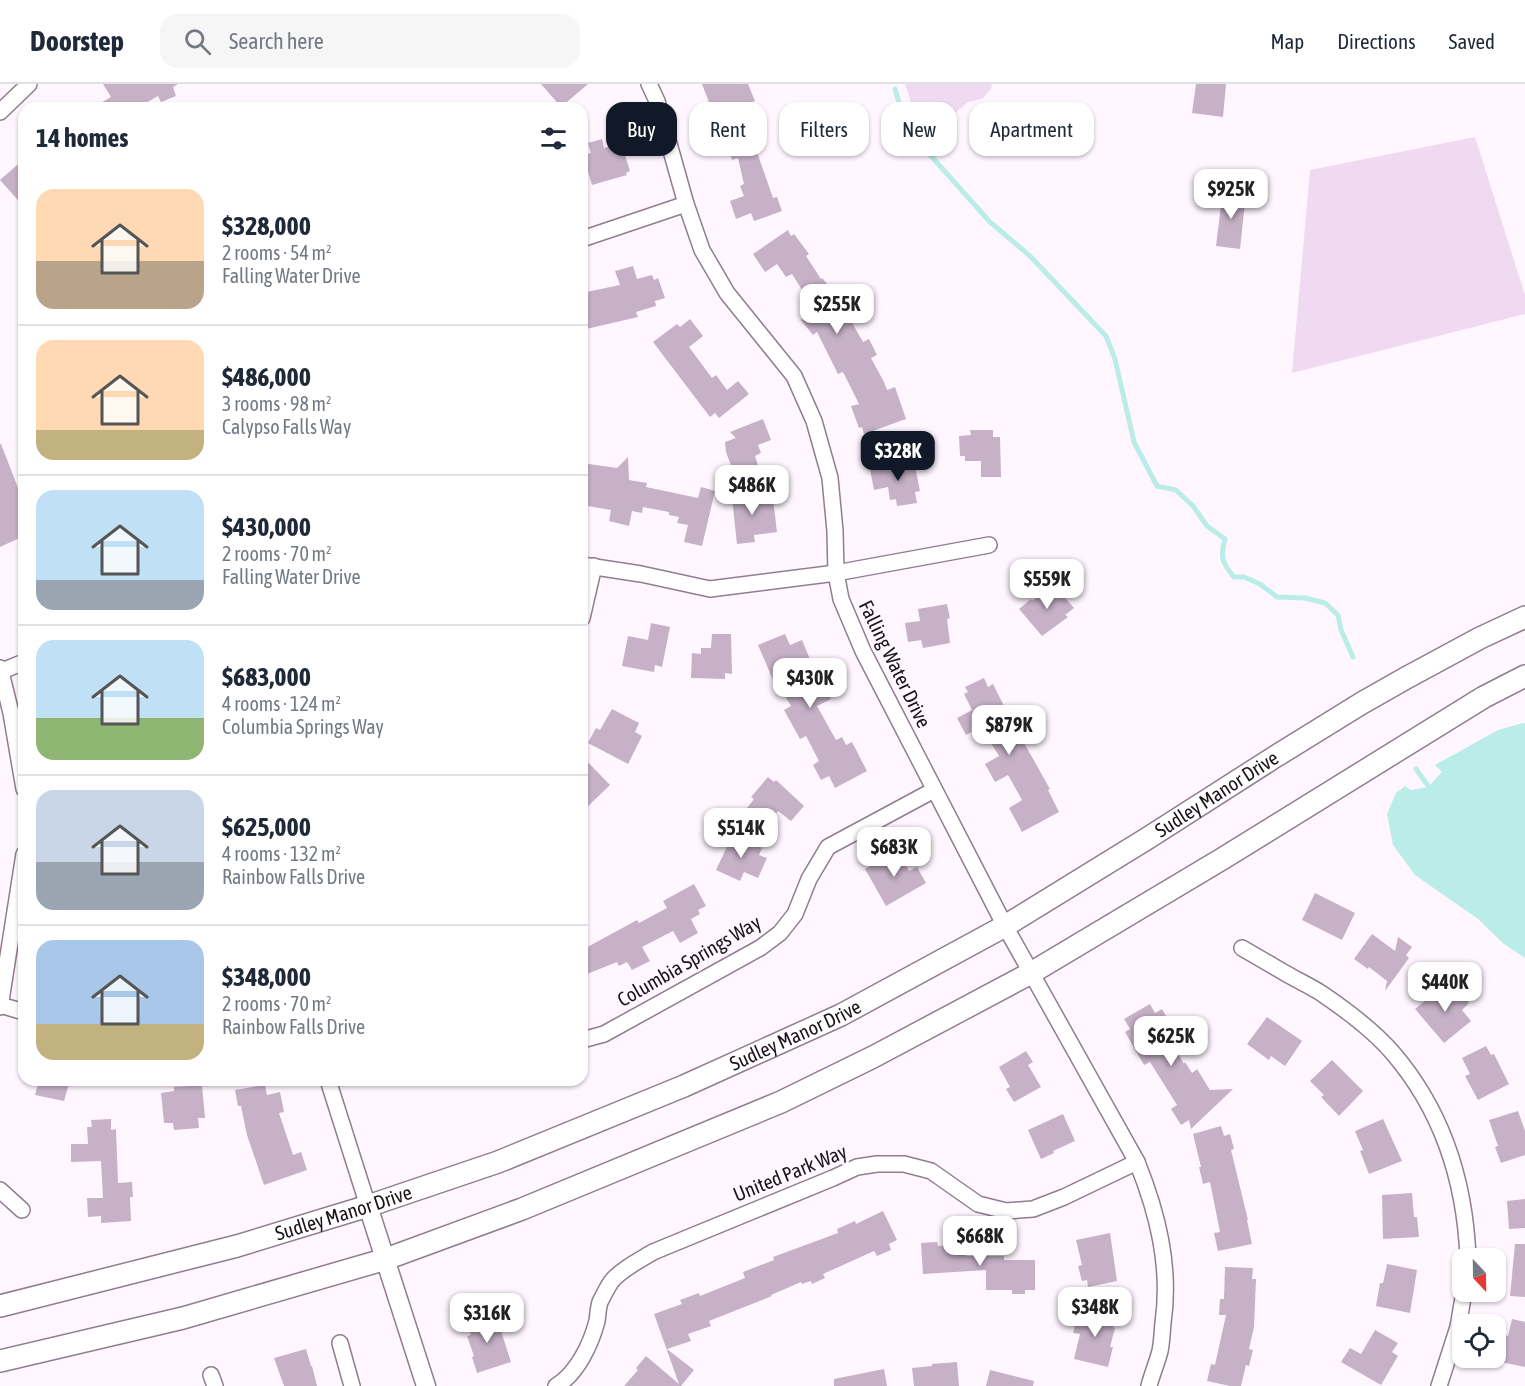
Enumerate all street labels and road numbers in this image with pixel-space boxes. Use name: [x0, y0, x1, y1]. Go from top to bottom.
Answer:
street label: Falling Water Drive: [855, 596, 936, 731]
street label: Sudley Manor Drive: [1150, 746, 1282, 842]
street label: Columbia Springs Way: [613, 910, 765, 1011]
street label: Sudley Manor Drive: [726, 994, 865, 1075]
street label: United Park Way: [730, 1139, 850, 1206]
street label: Sudley Manor Drive: [272, 1180, 415, 1245]

